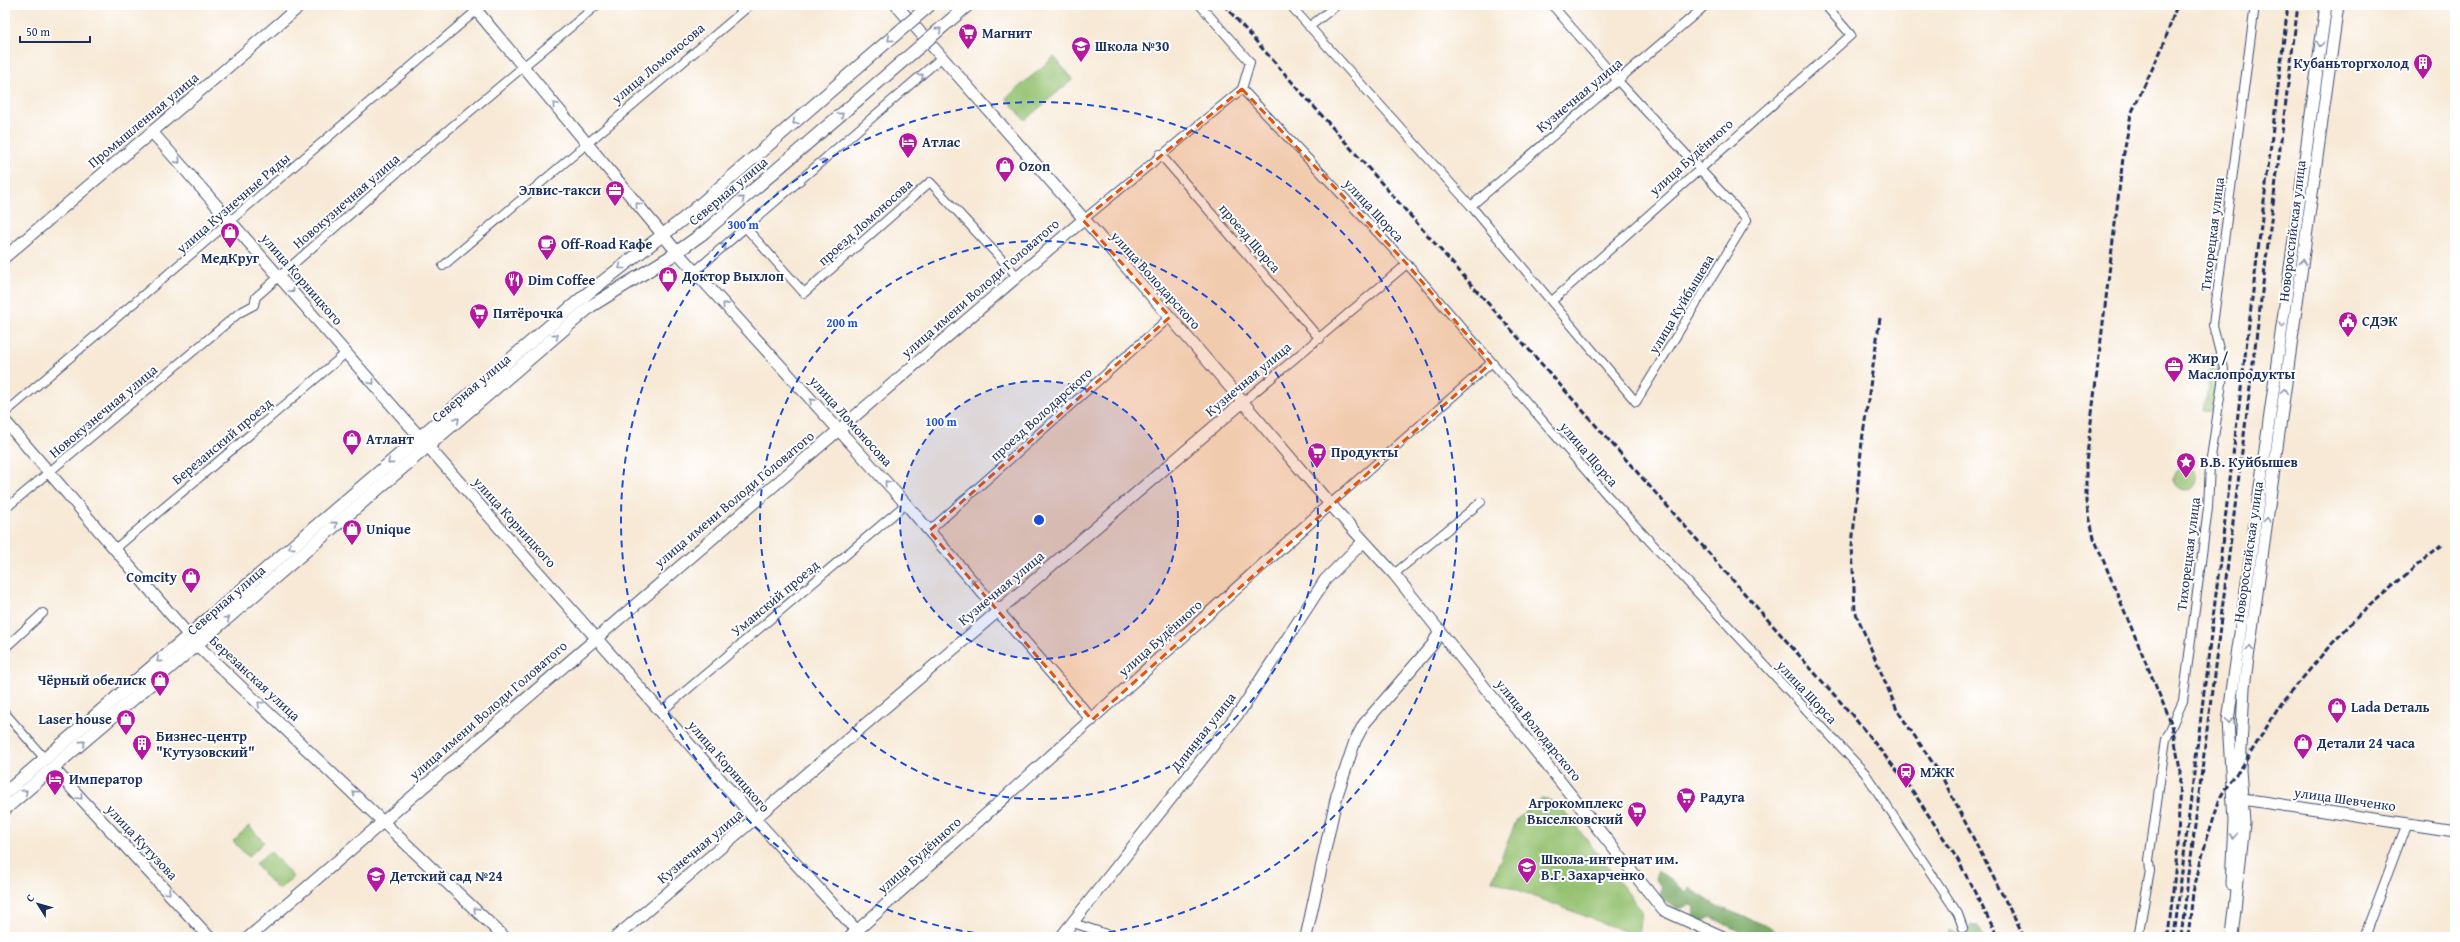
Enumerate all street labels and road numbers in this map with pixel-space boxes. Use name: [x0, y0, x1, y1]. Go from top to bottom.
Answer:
street label: улица Ломоносова: [606, 18, 709, 109]
street label: Кузнечная улица: [1532, 53, 1627, 137]
street label: Промышленная улица: [83, 67, 203, 172]
street label: улица Будённого: [1644, 114, 1737, 201]
street label: улица Кузнечные Ряды: [171, 148, 294, 259]
street label: Новокузнечная улица: [288, 149, 404, 253]
street label: Северная улица: [684, 152, 772, 230]
street label: Новороссийская улица: [2273, 159, 2311, 303]
street label: улица Щорса: [1339, 173, 1409, 246]
street label: проезд Ломоносова: [813, 174, 917, 270]
street label: Тихорецкая улица: [2195, 176, 2229, 292]
street label: проезд Щорса: [1214, 199, 1286, 277]
street label: улица имени Володи Головатого: [896, 214, 1063, 363]
street label: улица Володарского: [1106, 226, 1206, 334]
street label: улица Корницкого: [256, 228, 348, 329]
street label: улица Куйбышева: [1643, 250, 1719, 358]
street label: Кузнечная улица: [1201, 337, 1296, 421]
street label: Северная улица: [427, 349, 515, 427]
street label: Новокузнечная улица: [45, 359, 162, 462]
street label: проезд Володарского: [985, 363, 1097, 465]
street label: улица Ломоносова: [804, 370, 898, 471]
street label: Березанский проезд: [167, 393, 277, 489]
street label: улица Щорса: [1554, 416, 1623, 491]
street label: улица имени Володи Головатого: [649, 426, 818, 573]
street label: улица Корницкого: [468, 471, 561, 572]
street label: Новороссийская улица: [2228, 480, 2268, 624]
street label: Тихорецкая улица: [2171, 496, 2205, 612]
street label: Кузнечная улица: [954, 546, 1049, 630]
street label: Уманский проезд: [727, 555, 824, 641]
street label: Северная улица: [182, 560, 270, 640]
street label: улица Будённого: [1113, 595, 1206, 682]
street label: Березанская улица: [205, 631, 305, 726]
street label: улица имени Володи Головатого: [404, 636, 571, 785]
street label: улица Щорса: [1772, 655, 1842, 728]
street label: улица Володарского: [1491, 674, 1587, 785]
street label: Длинная улица: [1165, 688, 1241, 777]
street label: улица Корницкого: [683, 715, 775, 816]
street label: улица Шевченко: [2292, 782, 2397, 816]
street label: улица Кутузова: [101, 799, 183, 885]
street label: Кузнечная улица: [653, 804, 748, 888]
street label: улица Будённого: [872, 812, 965, 899]

